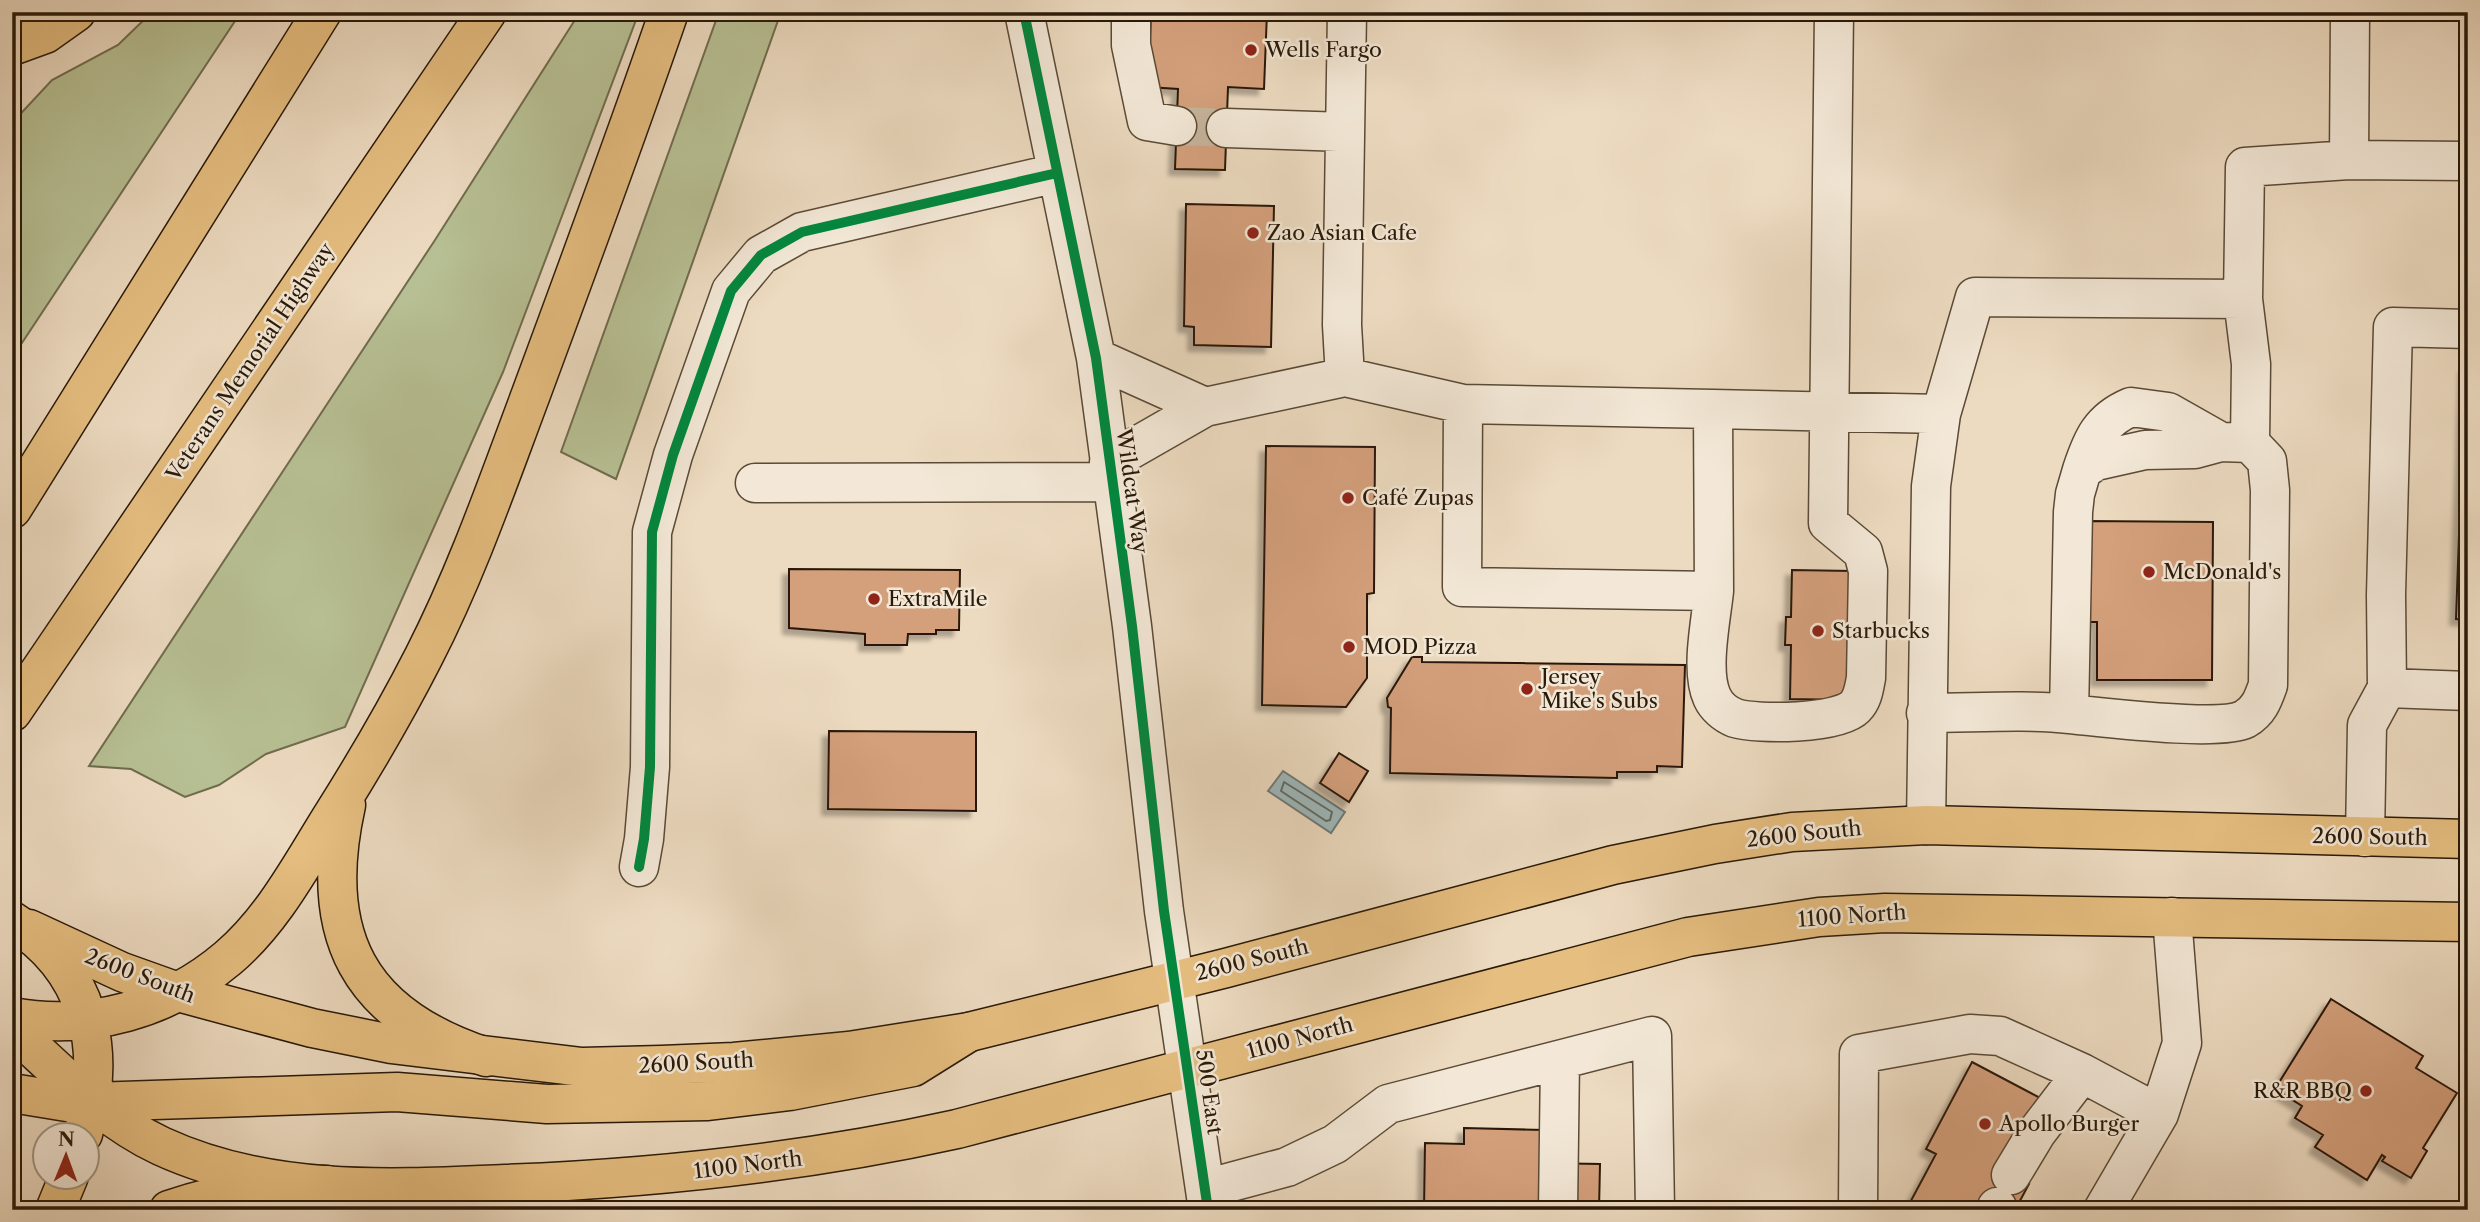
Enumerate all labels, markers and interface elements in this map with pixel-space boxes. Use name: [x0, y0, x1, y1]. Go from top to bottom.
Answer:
place label: Wells Fargo: [1264, 37, 1382, 62]
marker: Wells Fargo: [1243, 42, 1259, 58]
place label: Zao Asian Cafe: [1267, 220, 1417, 245]
marker: Zao Asian Cafe: [1245, 225, 1261, 241]
street label: Veterans Memorial Highway: [160, 238, 339, 486]
street label: Wildcat Way: [1111, 426, 1154, 555]
place label: Café Zupas: [1362, 485, 1474, 510]
marker: Café Zupas: [1340, 490, 1356, 506]
place label: McDonald's: [2163, 559, 2281, 584]
marker: McDonald's: [2141, 564, 2157, 580]
place label: ExtraMile: [888, 586, 988, 611]
marker: ExtraMile: [866, 591, 882, 607]
place label: Starbucks: [1832, 618, 1930, 643]
marker: Starbucks: [1810, 623, 1826, 639]
place label: MOD Pizza: [1363, 634, 1478, 659]
marker: MOD Pizza: [1341, 639, 1357, 655]
place label: Jersey Mike's Subs: [1538, 664, 1658, 713]
marker: Jersey Mike's Subs: [1519, 681, 1535, 697]
street label: 2600 South: [1745, 815, 1863, 852]
street label: 2600 South: [2312, 823, 2428, 850]
street label: 1100 North: [1797, 899, 1907, 932]
street label: 2600 South: [1193, 933, 1311, 986]
street label: 2600 South: [82, 943, 199, 1008]
street label: 1100 North: [1244, 1011, 1356, 1064]
street label: 2600 South: [638, 1047, 754, 1078]
street label: 500 East: [1191, 1048, 1228, 1137]
place label: R&R BBQ: [2253, 1078, 2352, 1103]
marker: R&R BBQ: [2358, 1083, 2374, 1099]
place label: Apollo Burger: [1998, 1111, 2139, 1136]
marker: Apollo Burger: [1977, 1116, 1993, 1132]
north arrow: [32, 1120, 102, 1190]
text: N: [58, 1128, 75, 1151]
street label: 1100 North: [692, 1145, 804, 1184]

